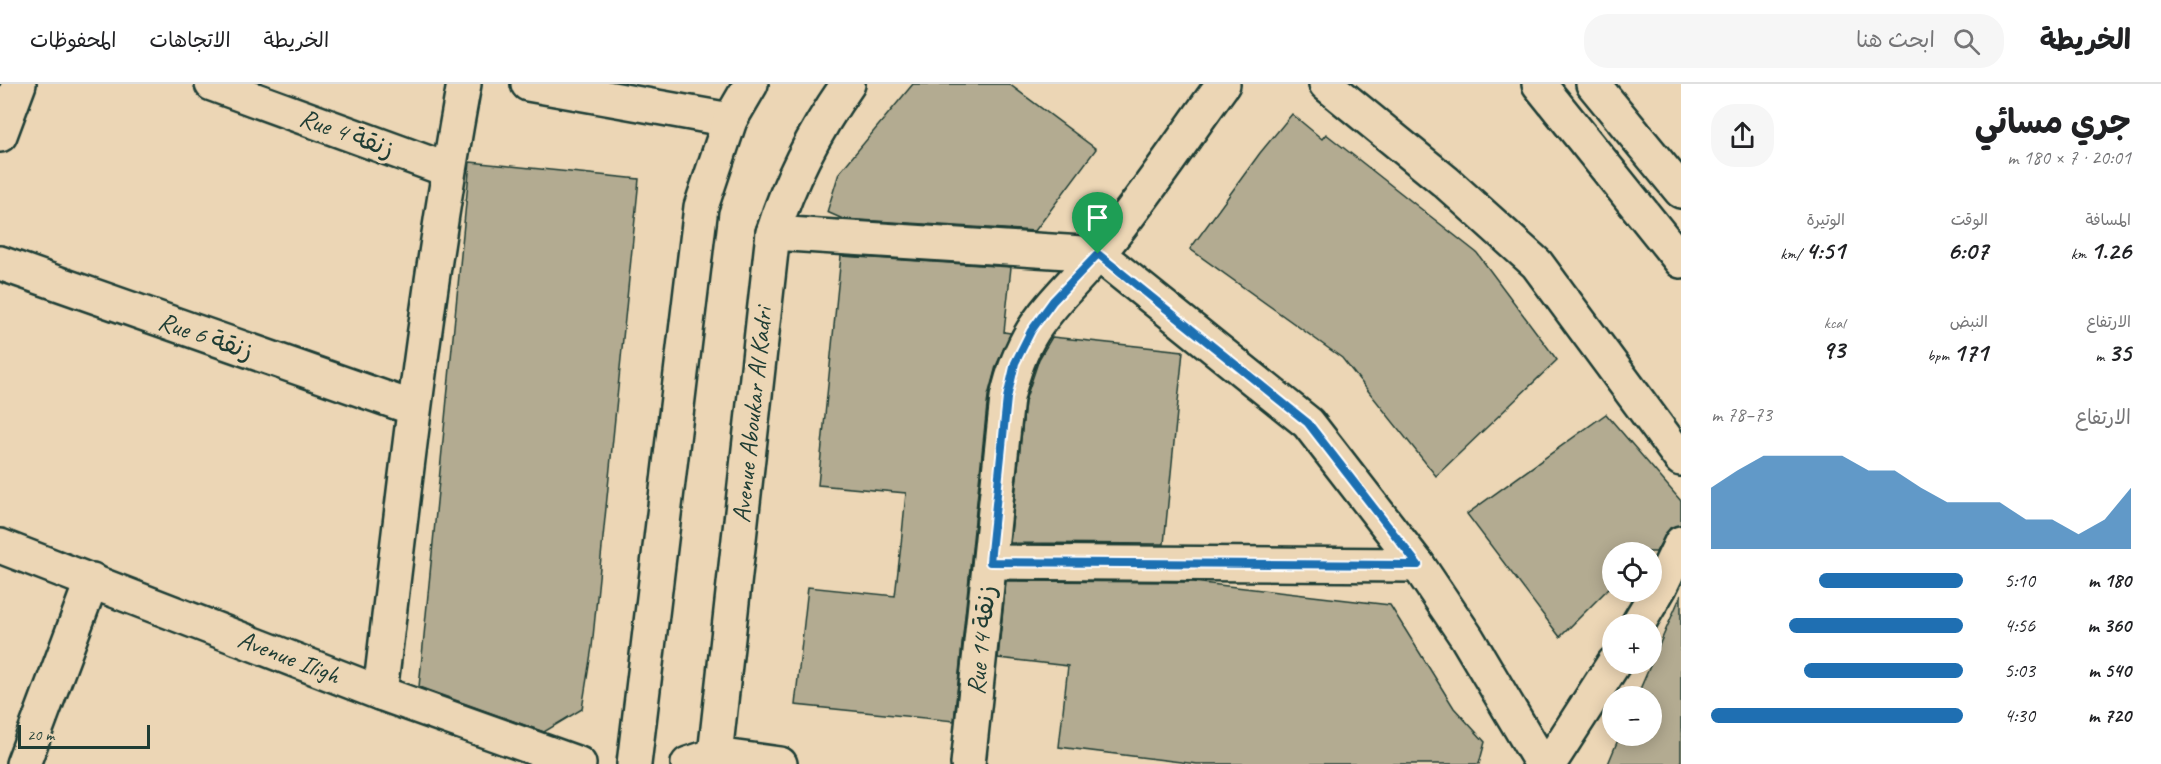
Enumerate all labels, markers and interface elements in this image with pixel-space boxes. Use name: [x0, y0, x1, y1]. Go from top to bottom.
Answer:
search box: [1584, 14, 2004, 68]
text: الخريطة: [2040, 22, 2131, 57]
icon: search: [1950, 25, 1983, 58]
text: ابحث هنا: [1856, 26, 1935, 54]
text: المحفوظات: [30, 27, 116, 53]
text: الاتجاهات: [149, 27, 231, 53]
text: الخريطة: [264, 27, 329, 53]
street label: Rue 4 زنقة: [295, 101, 399, 165]
text: جري مسائي: [1975, 101, 2131, 143]
button: share: [1711, 104, 1774, 167]
text: 20:01 · 7 × 180 m: [2007, 145, 2131, 170]
pin: [1072, 192, 1123, 254]
icon: arrive: [1081, 201, 1114, 234]
text: الوتيرة: [1806, 210, 1845, 230]
text: الوقت: [1951, 210, 1988, 230]
text: المسافة: [2085, 210, 2131, 230]
text: 4:51: [1805, 234, 1845, 267]
text: 6:07: [1947, 234, 1988, 267]
text: 1.26: [2090, 234, 2131, 267]
text: /km: [1780, 244, 1805, 264]
text: km: [2071, 244, 2090, 264]
street label: Avenue Aboukar Al Kadri: [724, 303, 780, 524]
street label: Rue 6 زنقة: [154, 304, 258, 368]
text: النبض: [1950, 312, 1988, 332]
text: الارتفاع: [2086, 312, 2131, 332]
text: kcal: [1824, 313, 1845, 333]
text: 93: [1822, 333, 1845, 366]
text: 171: [1953, 336, 1988, 369]
text: 35: [2108, 336, 2131, 369]
text: bpm: [1927, 346, 1953, 366]
text: m: [2095, 346, 2108, 366]
text: 73–78 m: [1711, 402, 1772, 427]
text: الارتفاع: [2075, 405, 2131, 430]
map controls: [1602, 542, 1662, 746]
button: locate: [1602, 542, 1662, 602]
text: 5:10: [2004, 568, 2035, 593]
text: 180 m: [2088, 568, 2131, 593]
street label: Rue 14 زنقة: [959, 584, 1003, 696]
text: 4:56: [2004, 613, 2035, 638]
text: 360 m: [2087, 613, 2131, 638]
button: +: [1602, 614, 1662, 674]
street label: Avenue Iligh: [233, 622, 346, 692]
text: 5:03: [2004, 658, 2035, 683]
text: 540 m: [2088, 658, 2131, 683]
button: −: [1602, 686, 1662, 746]
text: 4:30: [2004, 703, 2035, 728]
text: 720 m: [2088, 703, 2131, 728]
scale bar: [18, 722, 150, 750]
text: 20 m: [27, 725, 54, 745]

